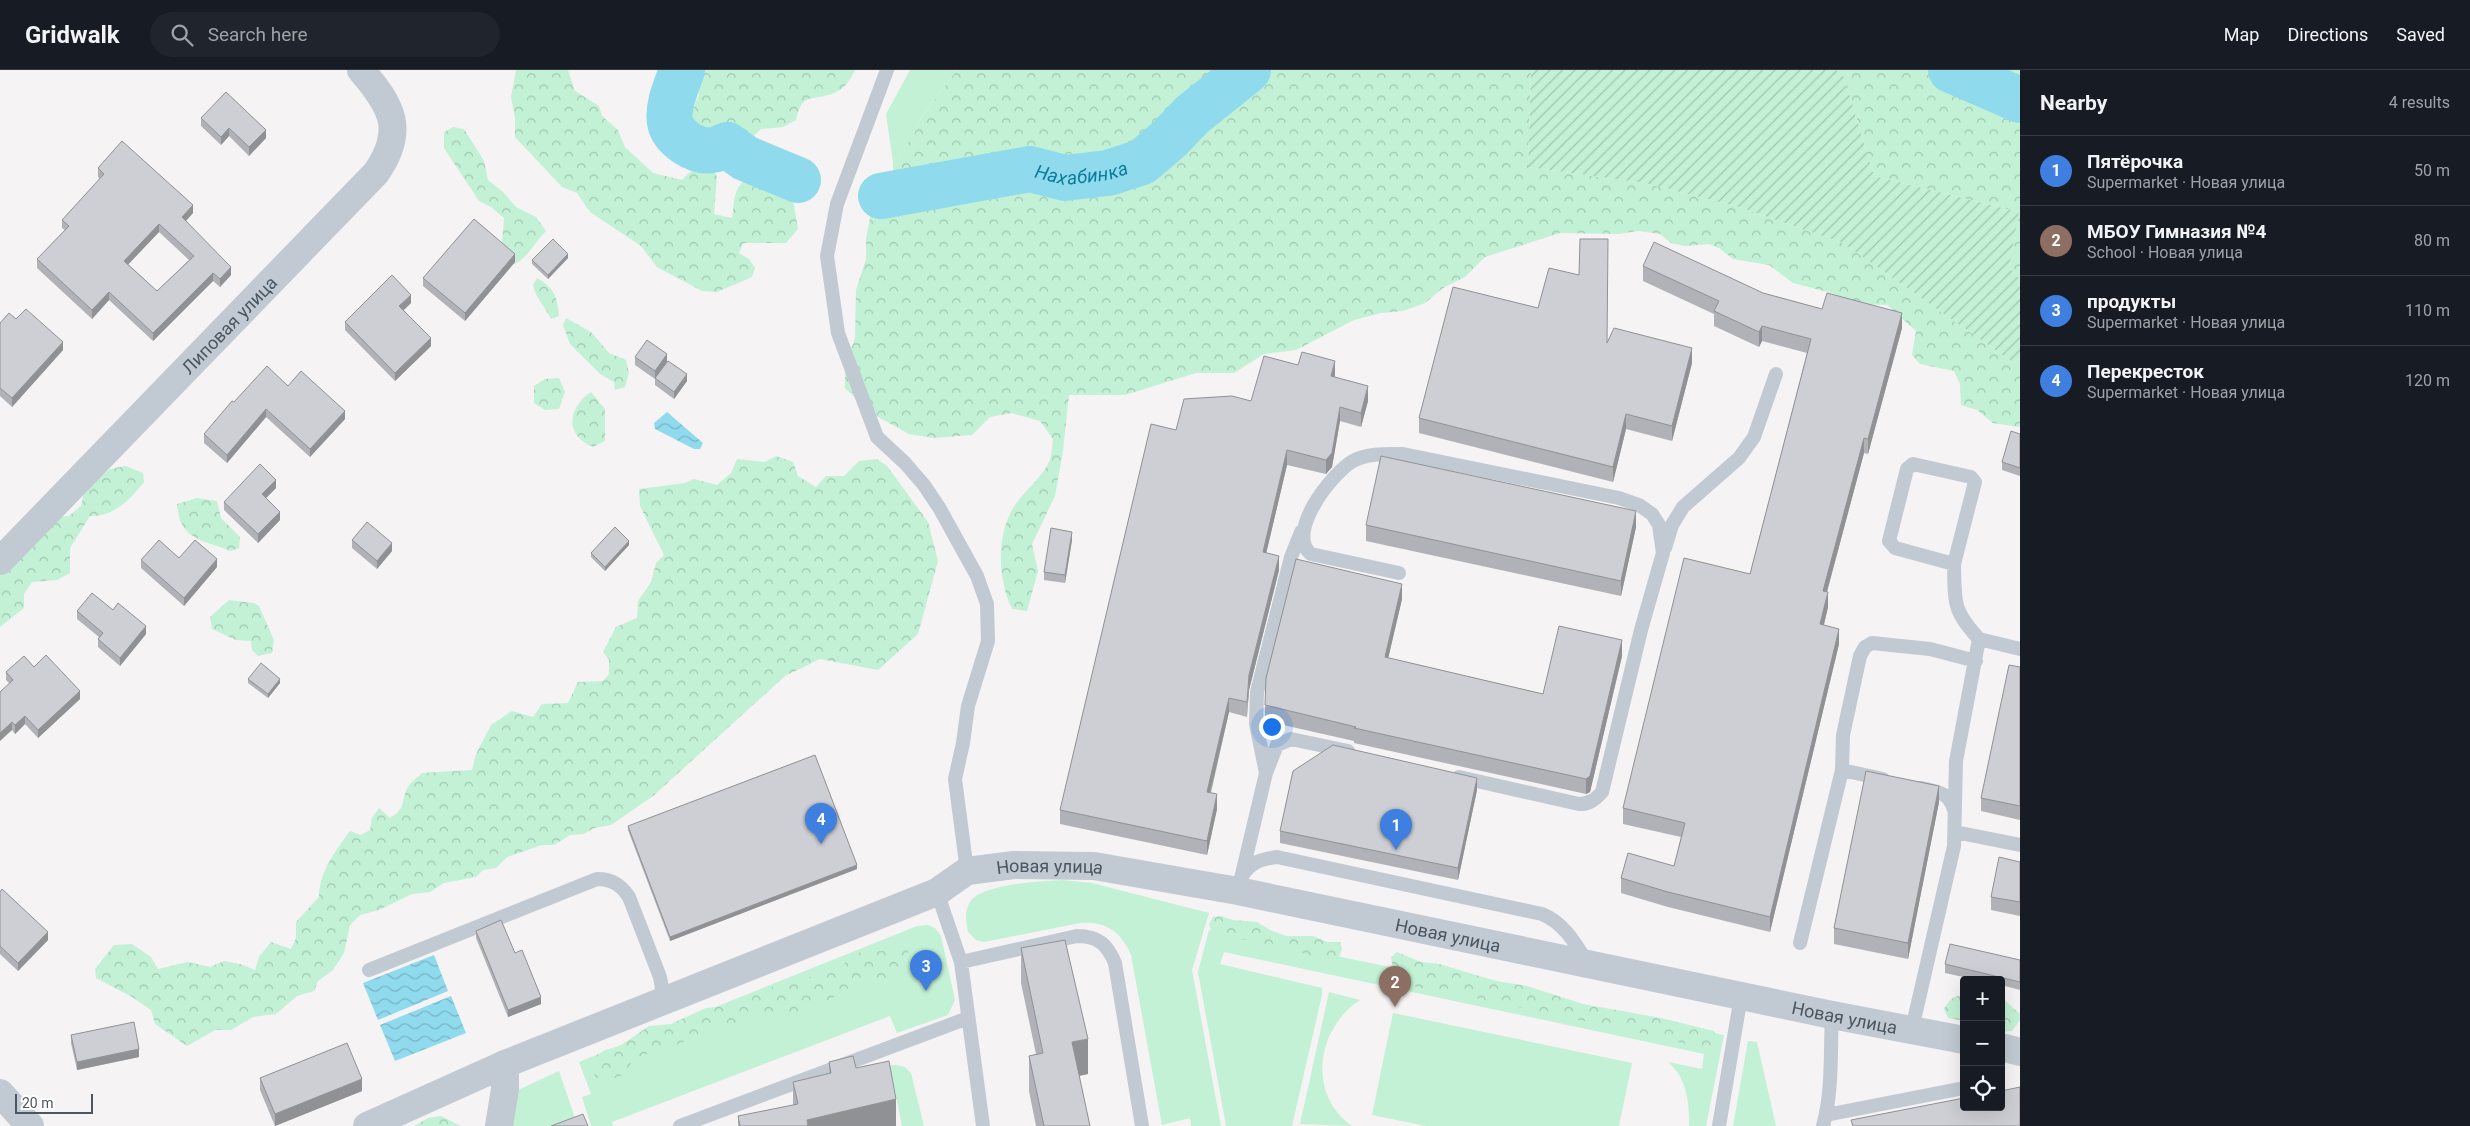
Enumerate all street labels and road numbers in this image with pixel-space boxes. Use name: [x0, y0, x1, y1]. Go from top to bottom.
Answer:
street label: Липовая улица: [177, 272, 281, 378]
street label: Новая улица: [995, 854, 1105, 878]
street label: Новая улица: [1394, 914, 1503, 956]
street label: Новая улица: [1790, 996, 1899, 1038]

